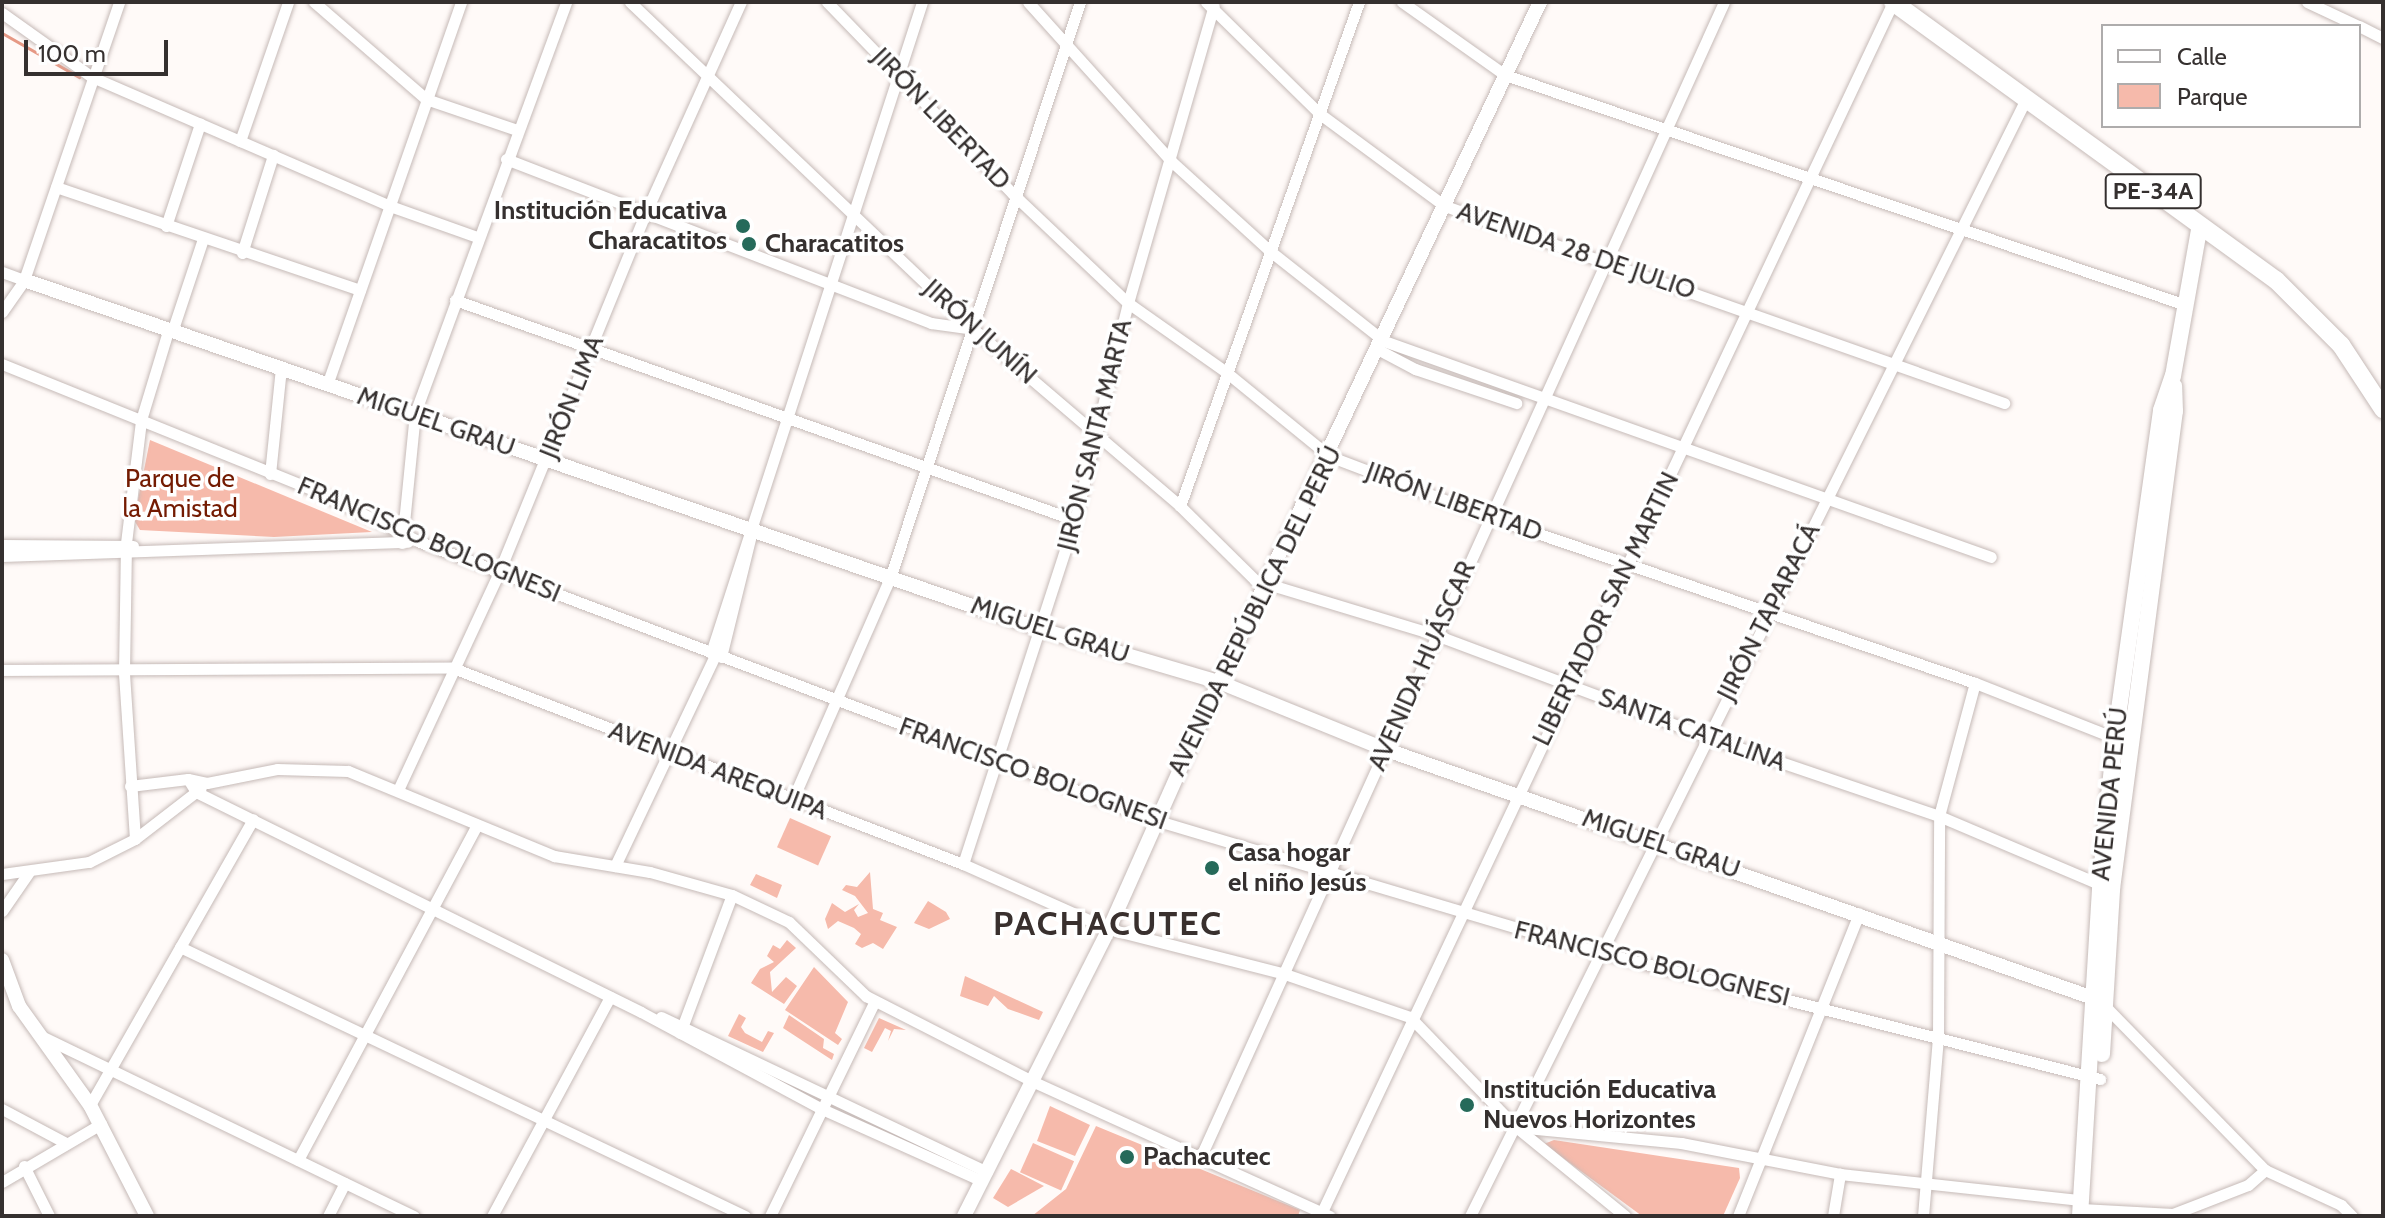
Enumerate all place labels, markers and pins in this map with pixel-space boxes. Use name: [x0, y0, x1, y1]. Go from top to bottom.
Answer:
place label: Institución Educativa Characatitos: [494, 195, 727, 256]
marker: Institución Educativa Characatitos: [734, 217, 752, 235]
place label: Characatitos: [765, 228, 904, 260]
marker: Characatitos: [740, 235, 758, 253]
place label: Casa hogar el niño Jesús: [1228, 837, 1366, 898]
marker: Casa hogar el niño Jesús: [1203, 859, 1221, 877]
place label: Institución Educativa Nuevos Horizontes: [1483, 1074, 1716, 1136]
marker: Institución Educativa Nuevos Horizontes: [1458, 1096, 1476, 1114]
place label: Pachacutec: [1143, 1141, 1271, 1173]
marker: Pachacutec: [1118, 1148, 1136, 1166]

